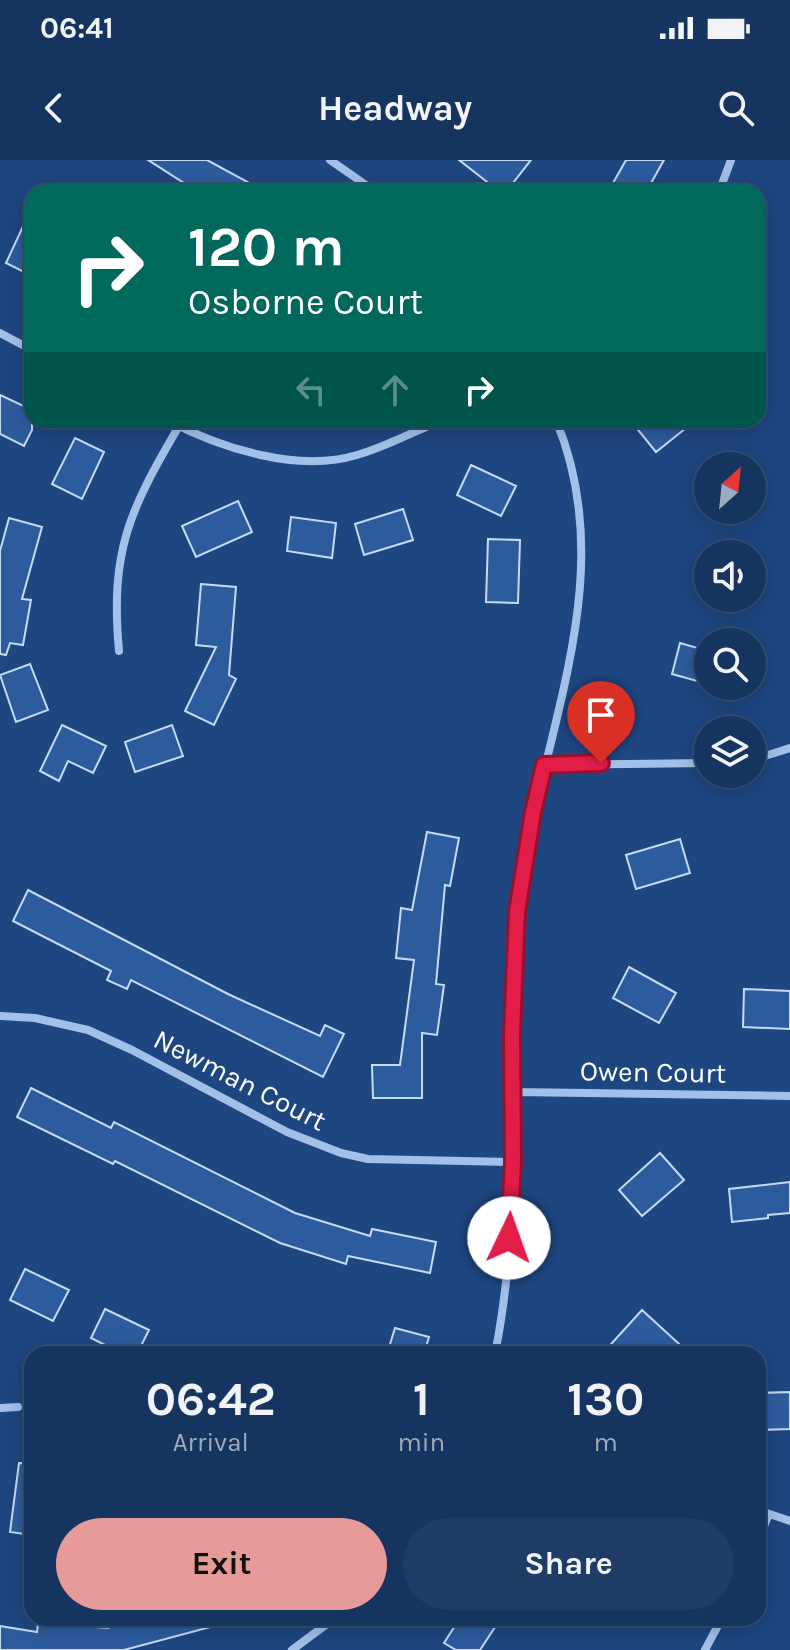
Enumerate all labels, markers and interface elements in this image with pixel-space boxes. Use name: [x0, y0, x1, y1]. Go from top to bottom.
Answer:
text: 06:41: [40, 10, 114, 46]
icon: back: [32, 86, 76, 130]
icon: search: [714, 86, 758, 130]
text: Headway: [318, 87, 472, 129]
text: 120 m: [188, 214, 345, 279]
icon: right: [56, 216, 160, 320]
text: Osborne Court: [188, 281, 423, 323]
icon: left: [289, 368, 333, 412]
icon: ahead: [373, 368, 417, 412]
icon: right: [457, 368, 501, 412]
north arrow: [694, 452, 766, 524]
map controls: [694, 452, 766, 788]
button: sound: [694, 540, 766, 612]
button: search: [694, 628, 766, 700]
pin: [567, 681, 635, 763]
icon: arrive: [579, 693, 623, 737]
button: layers: [694, 716, 766, 788]
street label: Newman Court: [148, 1022, 332, 1138]
street label: Owen Court: [580, 1054, 726, 1090]
position arrow: [467, 1196, 551, 1280]
text: 06:42: [146, 1371, 276, 1427]
text: 1: [413, 1371, 430, 1427]
text: 130: [567, 1371, 644, 1427]
text: Arrival: [173, 1427, 249, 1458]
text: min: [397, 1427, 445, 1458]
text: m: [593, 1427, 618, 1458]
button: Exit: [56, 1518, 387, 1610]
button: Share: [403, 1518, 734, 1610]

